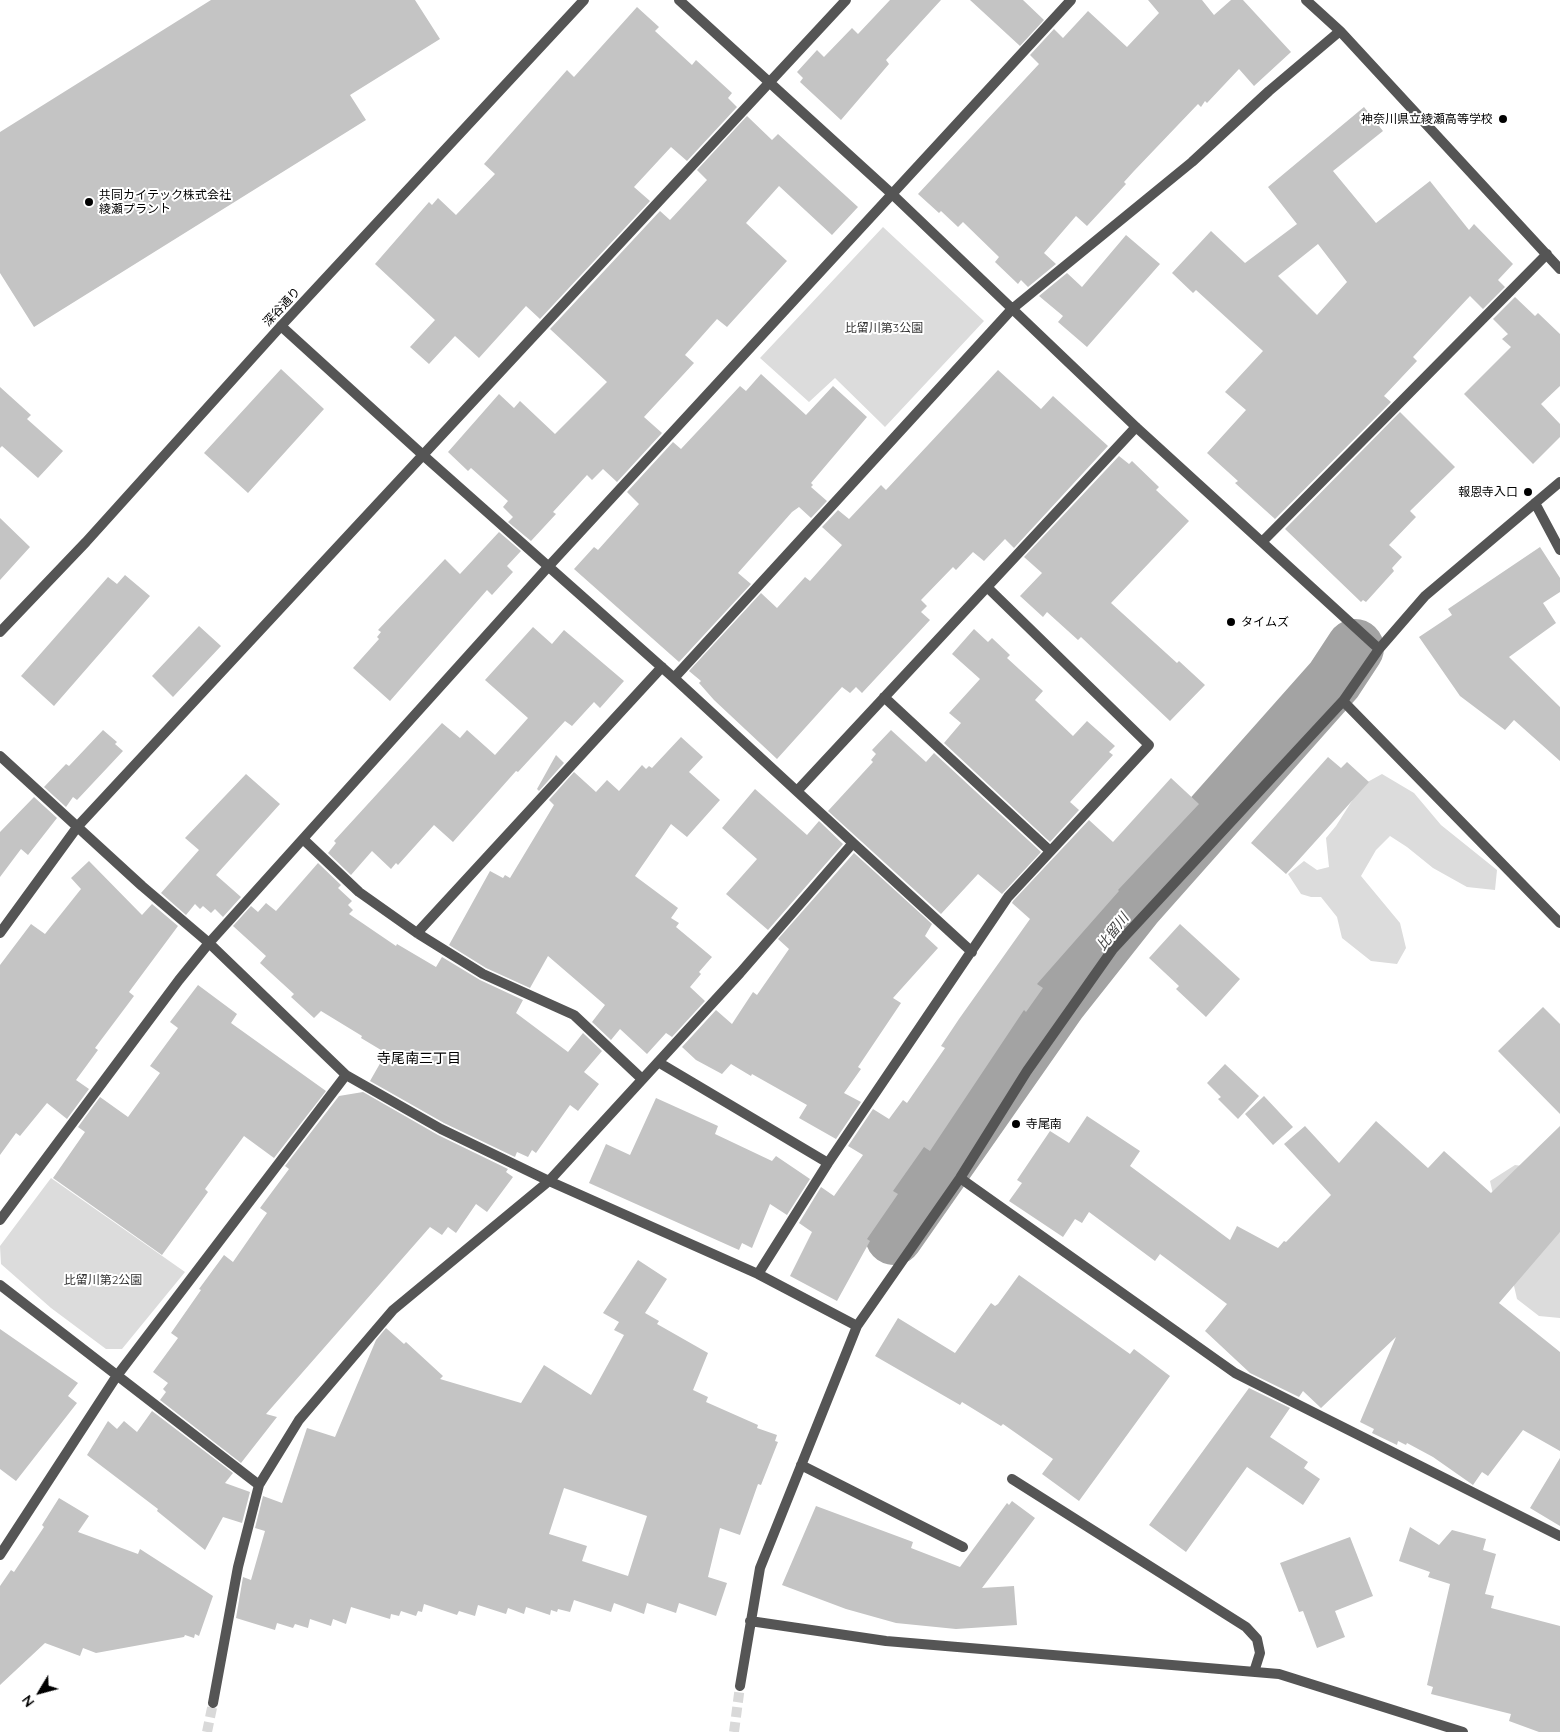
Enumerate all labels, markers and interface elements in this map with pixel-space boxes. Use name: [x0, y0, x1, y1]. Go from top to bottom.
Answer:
place label: 神奈川県立綾瀬高等学校: [1361, 112, 1493, 126]
marker: 神奈川県立綾瀬高等学校: [1497, 113, 1509, 125]
place label: 共同カイテック株式会社 綾瀬プラント: [99, 188, 231, 216]
marker: 共同カイテック株式会社 綾瀬プラント: [83, 196, 95, 208]
street label: 深谷通り: [260, 285, 304, 329]
park label: 比留川第3公園: [845, 321, 923, 335]
place label: 報恩寺入口: [1458, 485, 1518, 499]
marker: 報恩寺入口: [1522, 486, 1534, 498]
place label: タイムズ: [1241, 615, 1289, 629]
marker: タイムズ: [1225, 616, 1237, 628]
water label: 比留川: [1093, 910, 1133, 954]
district label: 寺尾南三丁目: [377, 1051, 461, 1067]
place label: 寺尾南: [1026, 1117, 1062, 1131]
marker: 寺尾南: [1010, 1118, 1022, 1130]
park label: 比留川第2公園: [64, 1273, 142, 1287]
north arrow: [15, 1667, 65, 1717]
text: N: [18, 1692, 38, 1711]

